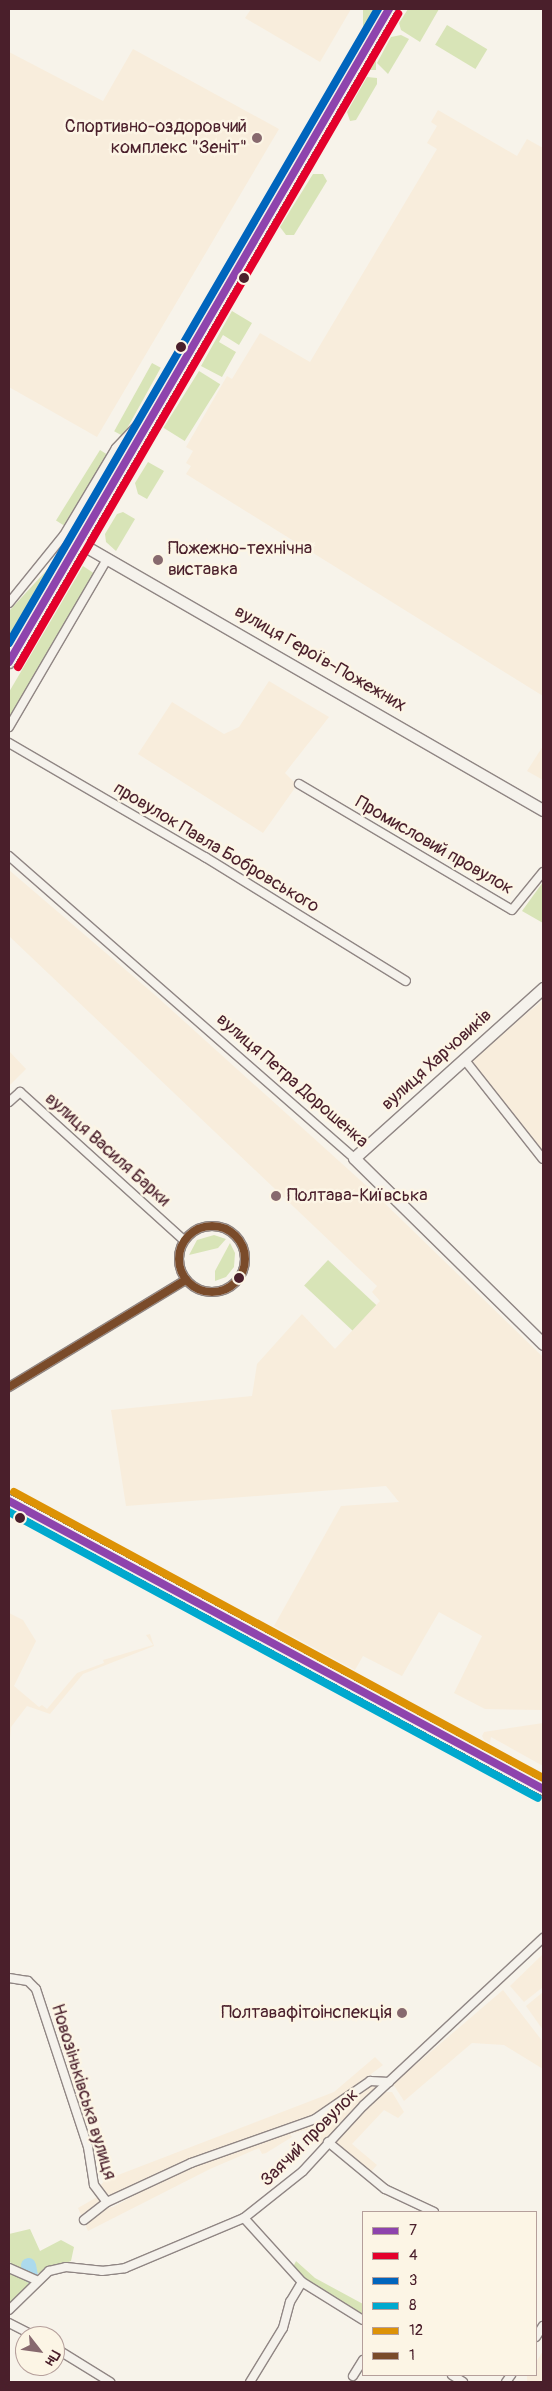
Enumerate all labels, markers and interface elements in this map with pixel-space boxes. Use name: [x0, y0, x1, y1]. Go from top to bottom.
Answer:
place label: Спортивно-оздоровчий комплекс "Зеніт": [65, 117, 247, 160]
marker: Спортивно-оздоровчий комплекс "Зеніт": [251, 132, 263, 144]
unlabelled marker: [239, 273, 249, 283]
unlabelled marker: [176, 342, 186, 352]
place label: Пожежно-технічна виставка: [168, 539, 312, 582]
marker: Пожежно-технічна виставка: [152, 554, 164, 566]
street label: вулиця Героїв-Пожежних: [230, 601, 410, 717]
street label: провулок Павла Бобровського: [109, 778, 323, 918]
street label: Промисловий провулок: [351, 792, 517, 900]
street label: вулиця Харчовиків: [377, 1005, 497, 1115]
street label: вулиця Петра Дорошенка: [212, 1009, 372, 1153]
street label: вулиця Василя Барки: [40, 1088, 174, 1212]
place label: Полтава-Київська: [287, 1185, 428, 1207]
marker: Полтава-Київська: [269, 1189, 283, 1203]
unlabelled marker: [234, 1273, 244, 1283]
unlabelled marker: [15, 1513, 25, 1523]
street label: Новозіньківська вулиця: [46, 2001, 120, 2183]
place label: Полтавафітоінспекція: [221, 2002, 392, 2024]
marker: Полтавафітоінспекція: [396, 2007, 408, 2019]
street label: Заячий провулок: [257, 2085, 363, 2191]
legend: [362, 2211, 537, 2376]
text: 7: [409, 2221, 417, 2240]
text: 4: [409, 2246, 418, 2265]
text: 3: [409, 2271, 417, 2290]
text: 8: [409, 2296, 417, 2315]
text: 12: [409, 2321, 423, 2340]
north arrow: [15, 2326, 65, 2376]
text: 1: [409, 2346, 415, 2365]
text: Пн: [41, 2347, 64, 2369]

